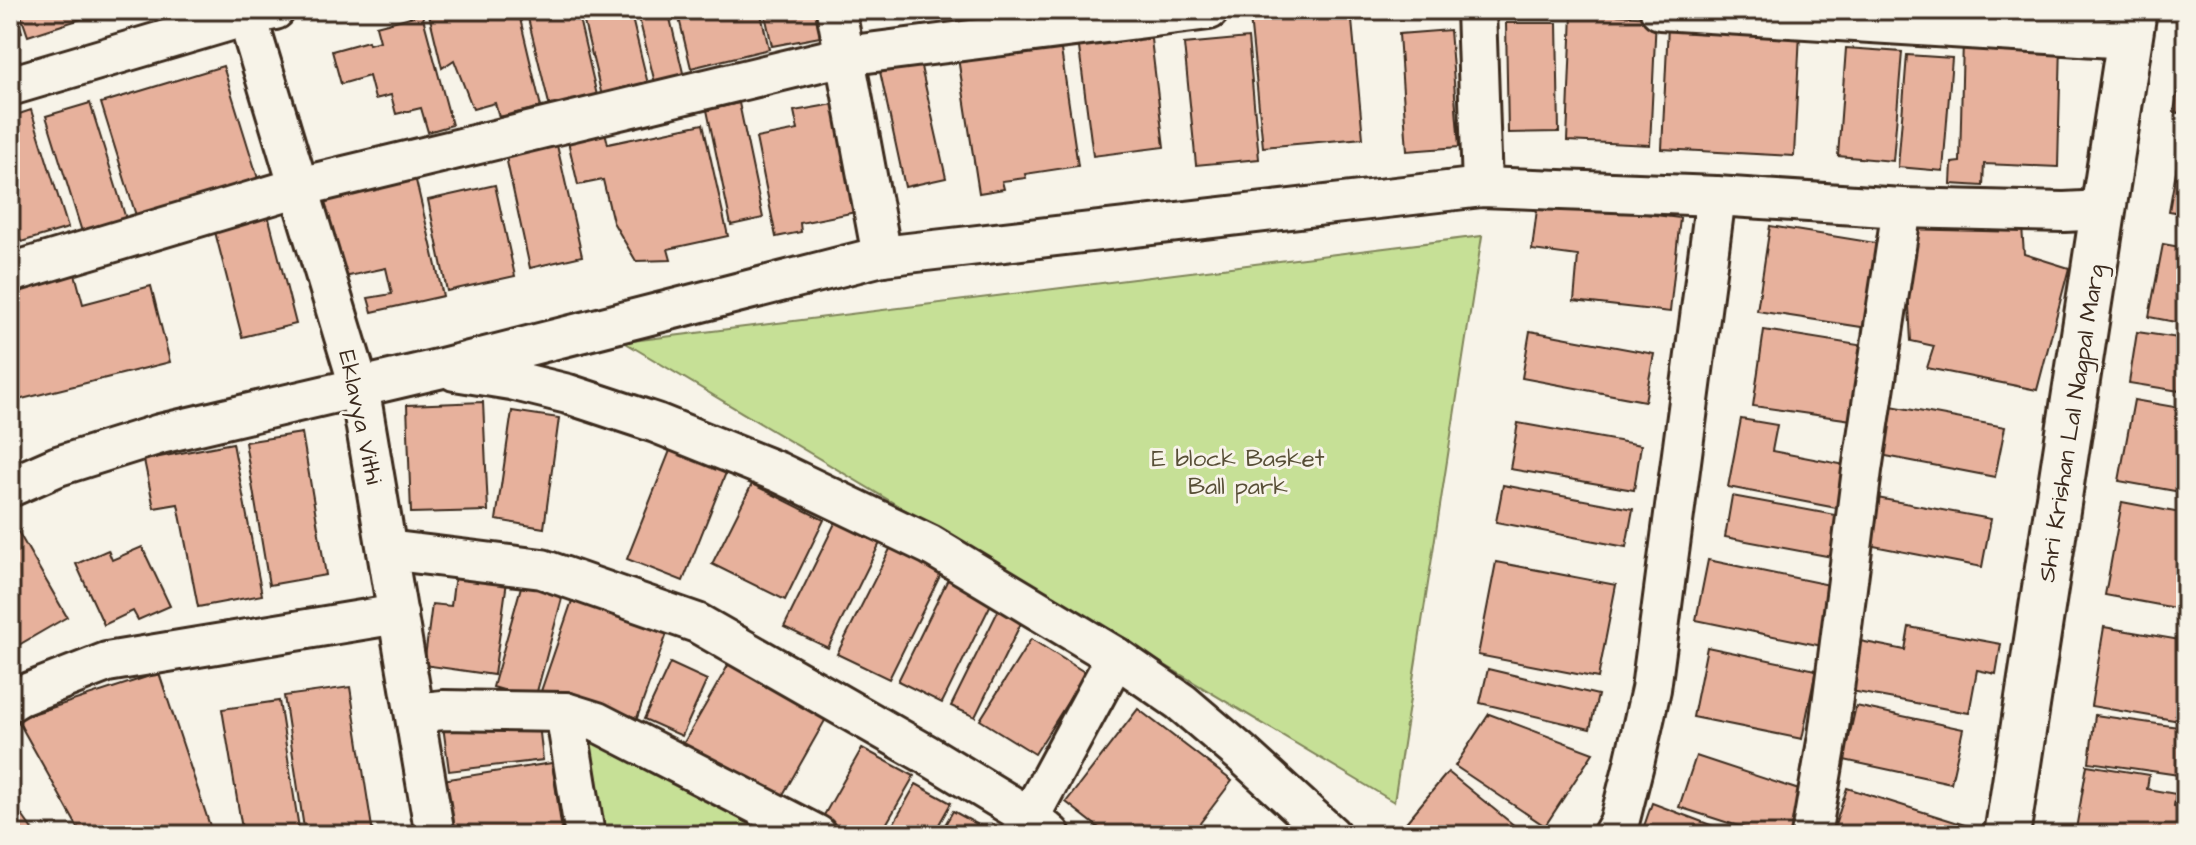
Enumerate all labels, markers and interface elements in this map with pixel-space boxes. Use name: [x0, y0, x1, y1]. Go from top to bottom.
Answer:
street label: Shri Krishan Lal Nagpal Marg: [2030, 262, 2115, 585]
street label: Eklavya Vithi: [328, 347, 391, 488]
park label: E block Basket Ball park: [1152, 442, 1325, 504]

